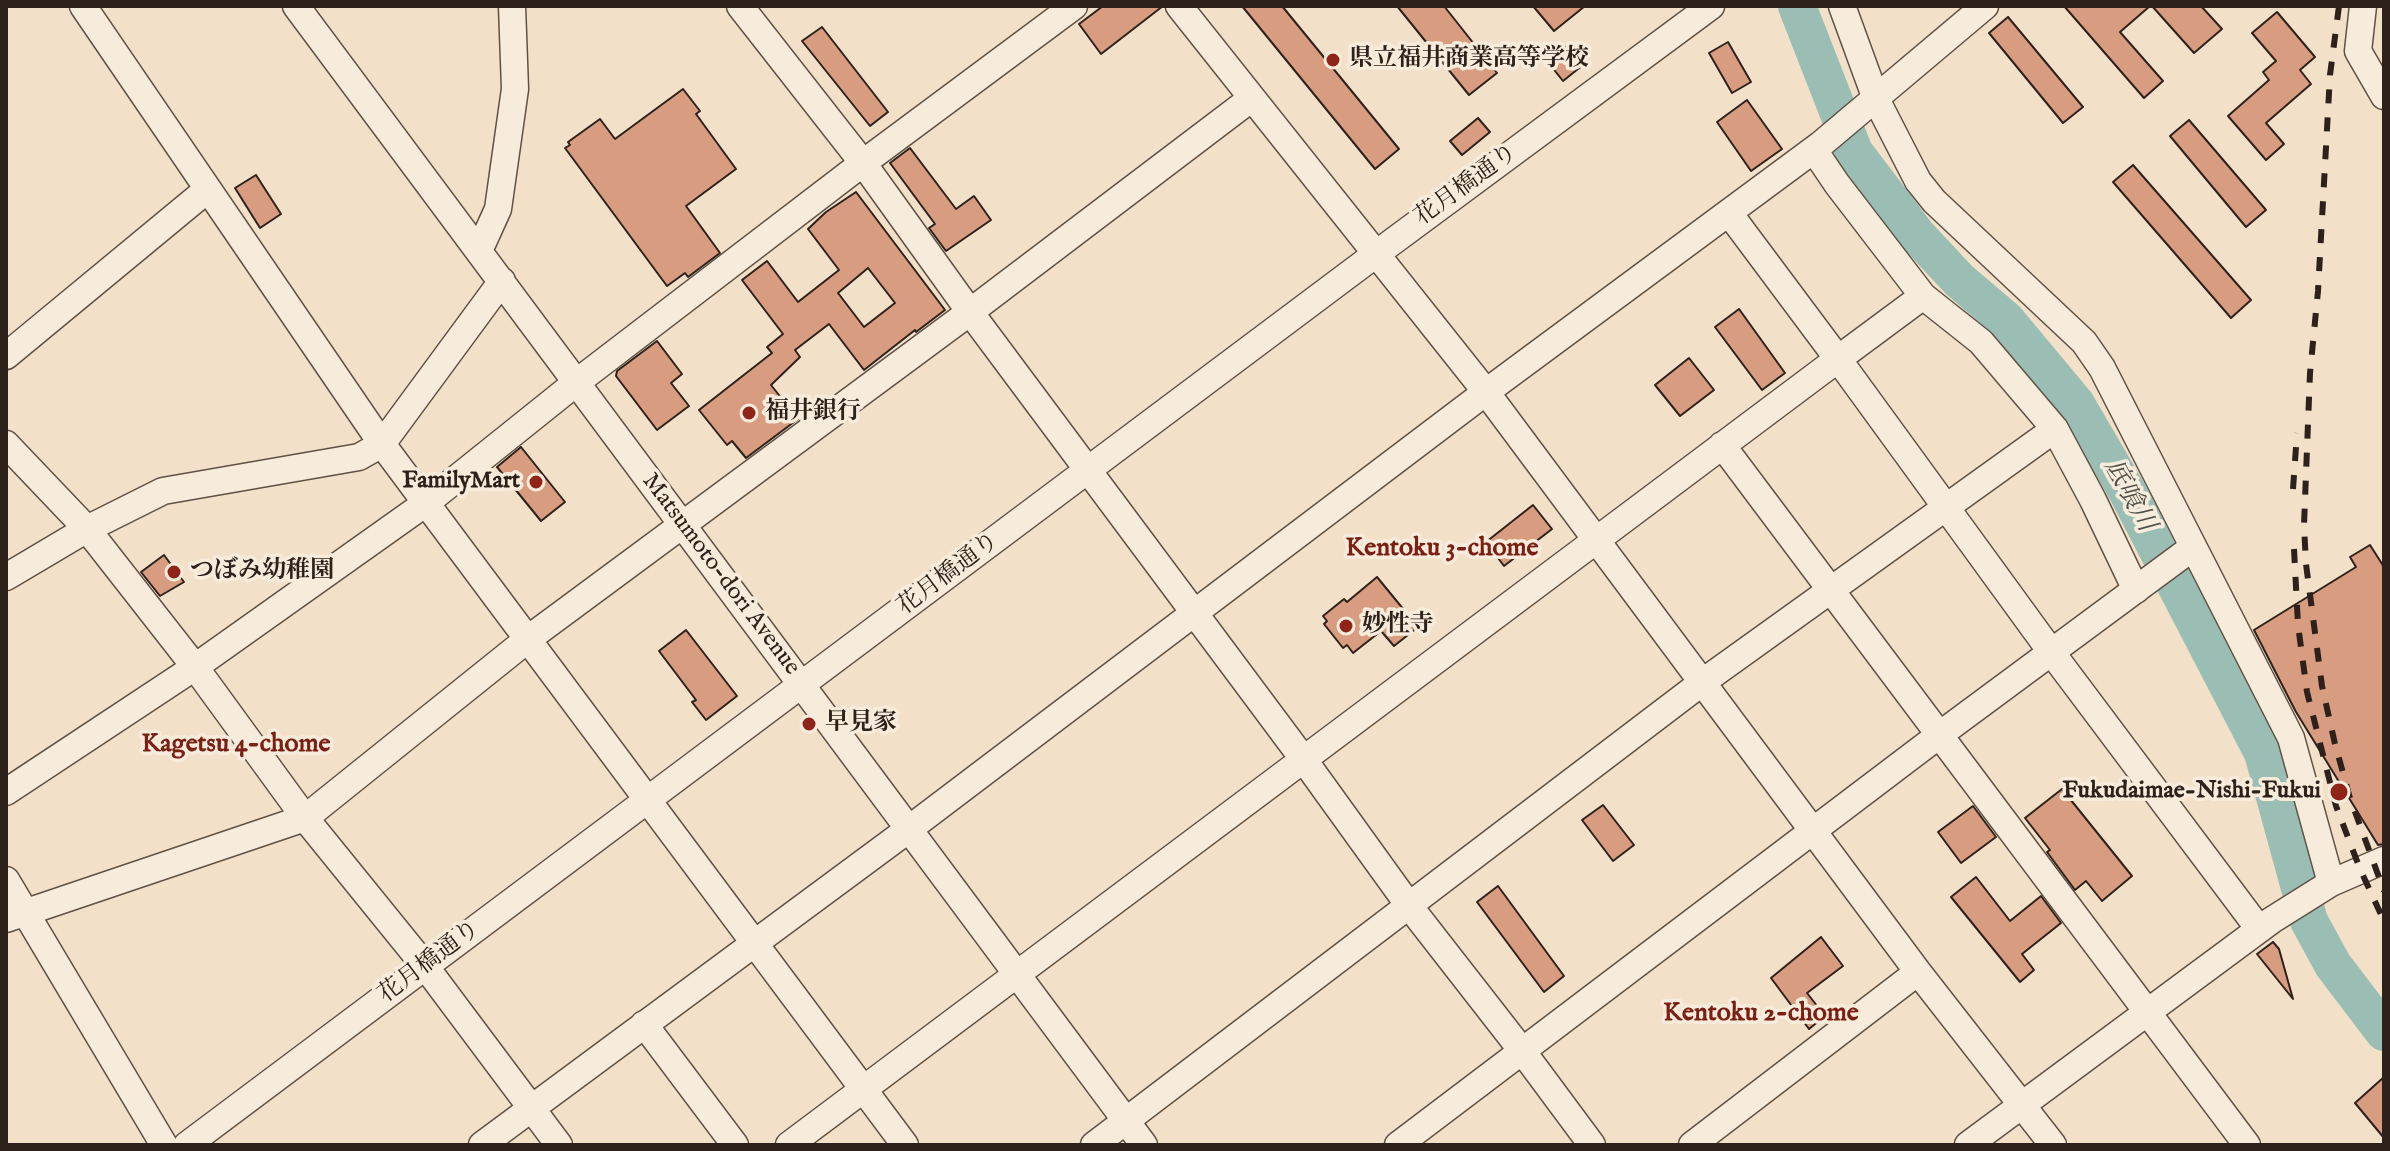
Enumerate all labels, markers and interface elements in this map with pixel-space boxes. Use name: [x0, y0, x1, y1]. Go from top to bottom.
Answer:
place label: 県立福井商業高等学校: [1349, 46, 1589, 74]
marker: 県立福井商業高等学校: [1324, 51, 1342, 69]
street label: 花月橋通り: [1410, 139, 1524, 233]
place label: 福井銀行: [765, 399, 861, 427]
marker: 福井銀行: [740, 404, 758, 422]
water label: 底喰川: [2095, 454, 2161, 538]
place label: FamilyMart: [402, 468, 520, 496]
street label: Matsumoto-dori Avenue: [635, 468, 805, 682]
marker: FamilyMart: [527, 473, 545, 491]
street label: 花月橋通り: [892, 527, 1006, 623]
district label: Kentoku 3-chome: [1346, 534, 1538, 566]
place label: つぼみ幼稚園: [190, 558, 334, 586]
marker: つぼみ幼稚園: [165, 563, 183, 581]
place label: 妙性寺: [1362, 612, 1434, 640]
marker: 妙性寺: [1337, 617, 1355, 635]
place label: 早見家: [825, 710, 897, 738]
marker: 早見家: [800, 715, 818, 733]
district label: Kagetsu 4-chome: [142, 730, 330, 762]
place label: Fukudaimae-Nishi-Fukui: [2063, 778, 2321, 806]
marker: Fukudaimae-Nishi-Fukui: [2328, 781, 2350, 803]
street label: 花月橋通り: [373, 915, 487, 1011]
district label: Kentoku 2-chome: [1663, 999, 1859, 1031]

